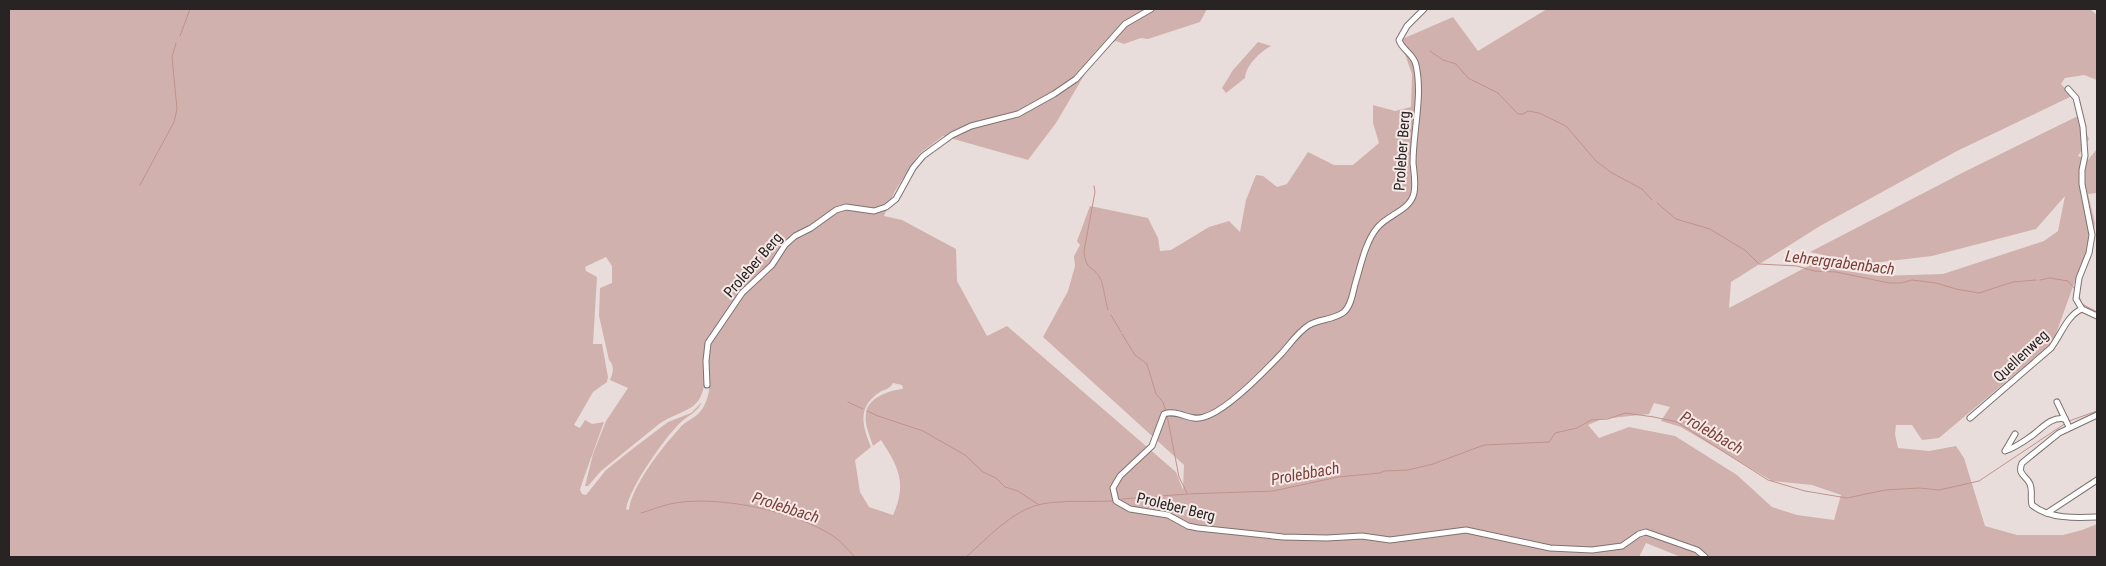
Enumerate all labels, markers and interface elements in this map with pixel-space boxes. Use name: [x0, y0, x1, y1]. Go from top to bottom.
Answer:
street label: Proleber Berg: [1390, 110, 1414, 192]
street label: Proleber Berg: [720, 229, 786, 301]
water label: Lehrergrabenbach: [1784, 246, 1896, 279]
street label: Quellenweg: [1990, 326, 2052, 386]
water label: Prolebbach: [1677, 407, 1746, 458]
water label: Prolebbach: [1269, 458, 1341, 489]
water label: Prolebbach: [750, 488, 822, 527]
street label: Proleber Berg: [1135, 489, 1217, 525]

